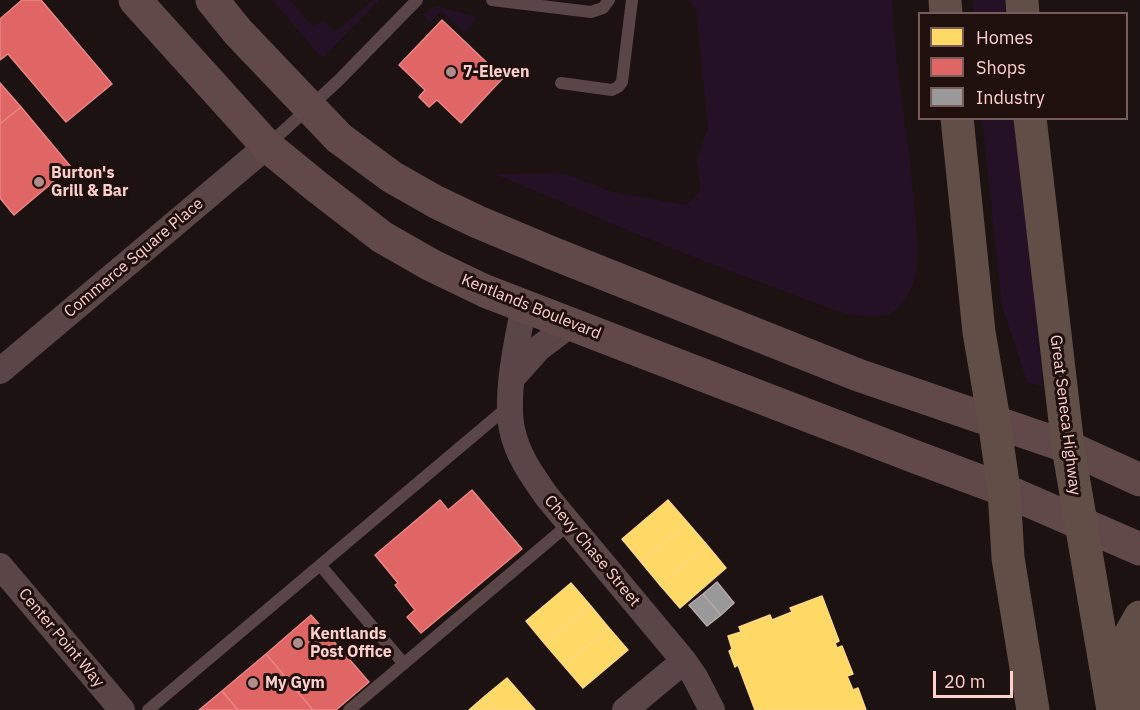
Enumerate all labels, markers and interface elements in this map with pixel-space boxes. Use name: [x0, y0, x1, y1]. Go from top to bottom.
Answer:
legend: [918, 12, 1128, 120]
text: Homes: [976, 26, 1033, 49]
text: Shops: [976, 56, 1026, 79]
place label: 7-Eleven: [463, 62, 529, 82]
marker: 7-Eleven: [444, 65, 458, 79]
text: Industry: [976, 86, 1045, 109]
place label: Burton's Grill & Bar: [51, 163, 128, 201]
marker: Burton's Grill & Bar: [32, 175, 46, 189]
street label: Commerce Square Place: [60, 194, 208, 322]
street label: Kentlands Boulevard: [458, 270, 604, 344]
street label: Great Seneca Highway: [1046, 334, 1084, 496]
street label: Chevy Chase Street: [540, 492, 644, 610]
street label: Center Point Way: [14, 585, 108, 691]
place label: Kentlands Post Office: [310, 624, 392, 662]
marker: Kentlands Post Office: [291, 636, 305, 650]
scale bar: [936, 659, 1016, 697]
text: 20 m: [944, 670, 986, 693]
place label: My Gym: [265, 673, 325, 693]
marker: My Gym: [246, 676, 260, 690]

